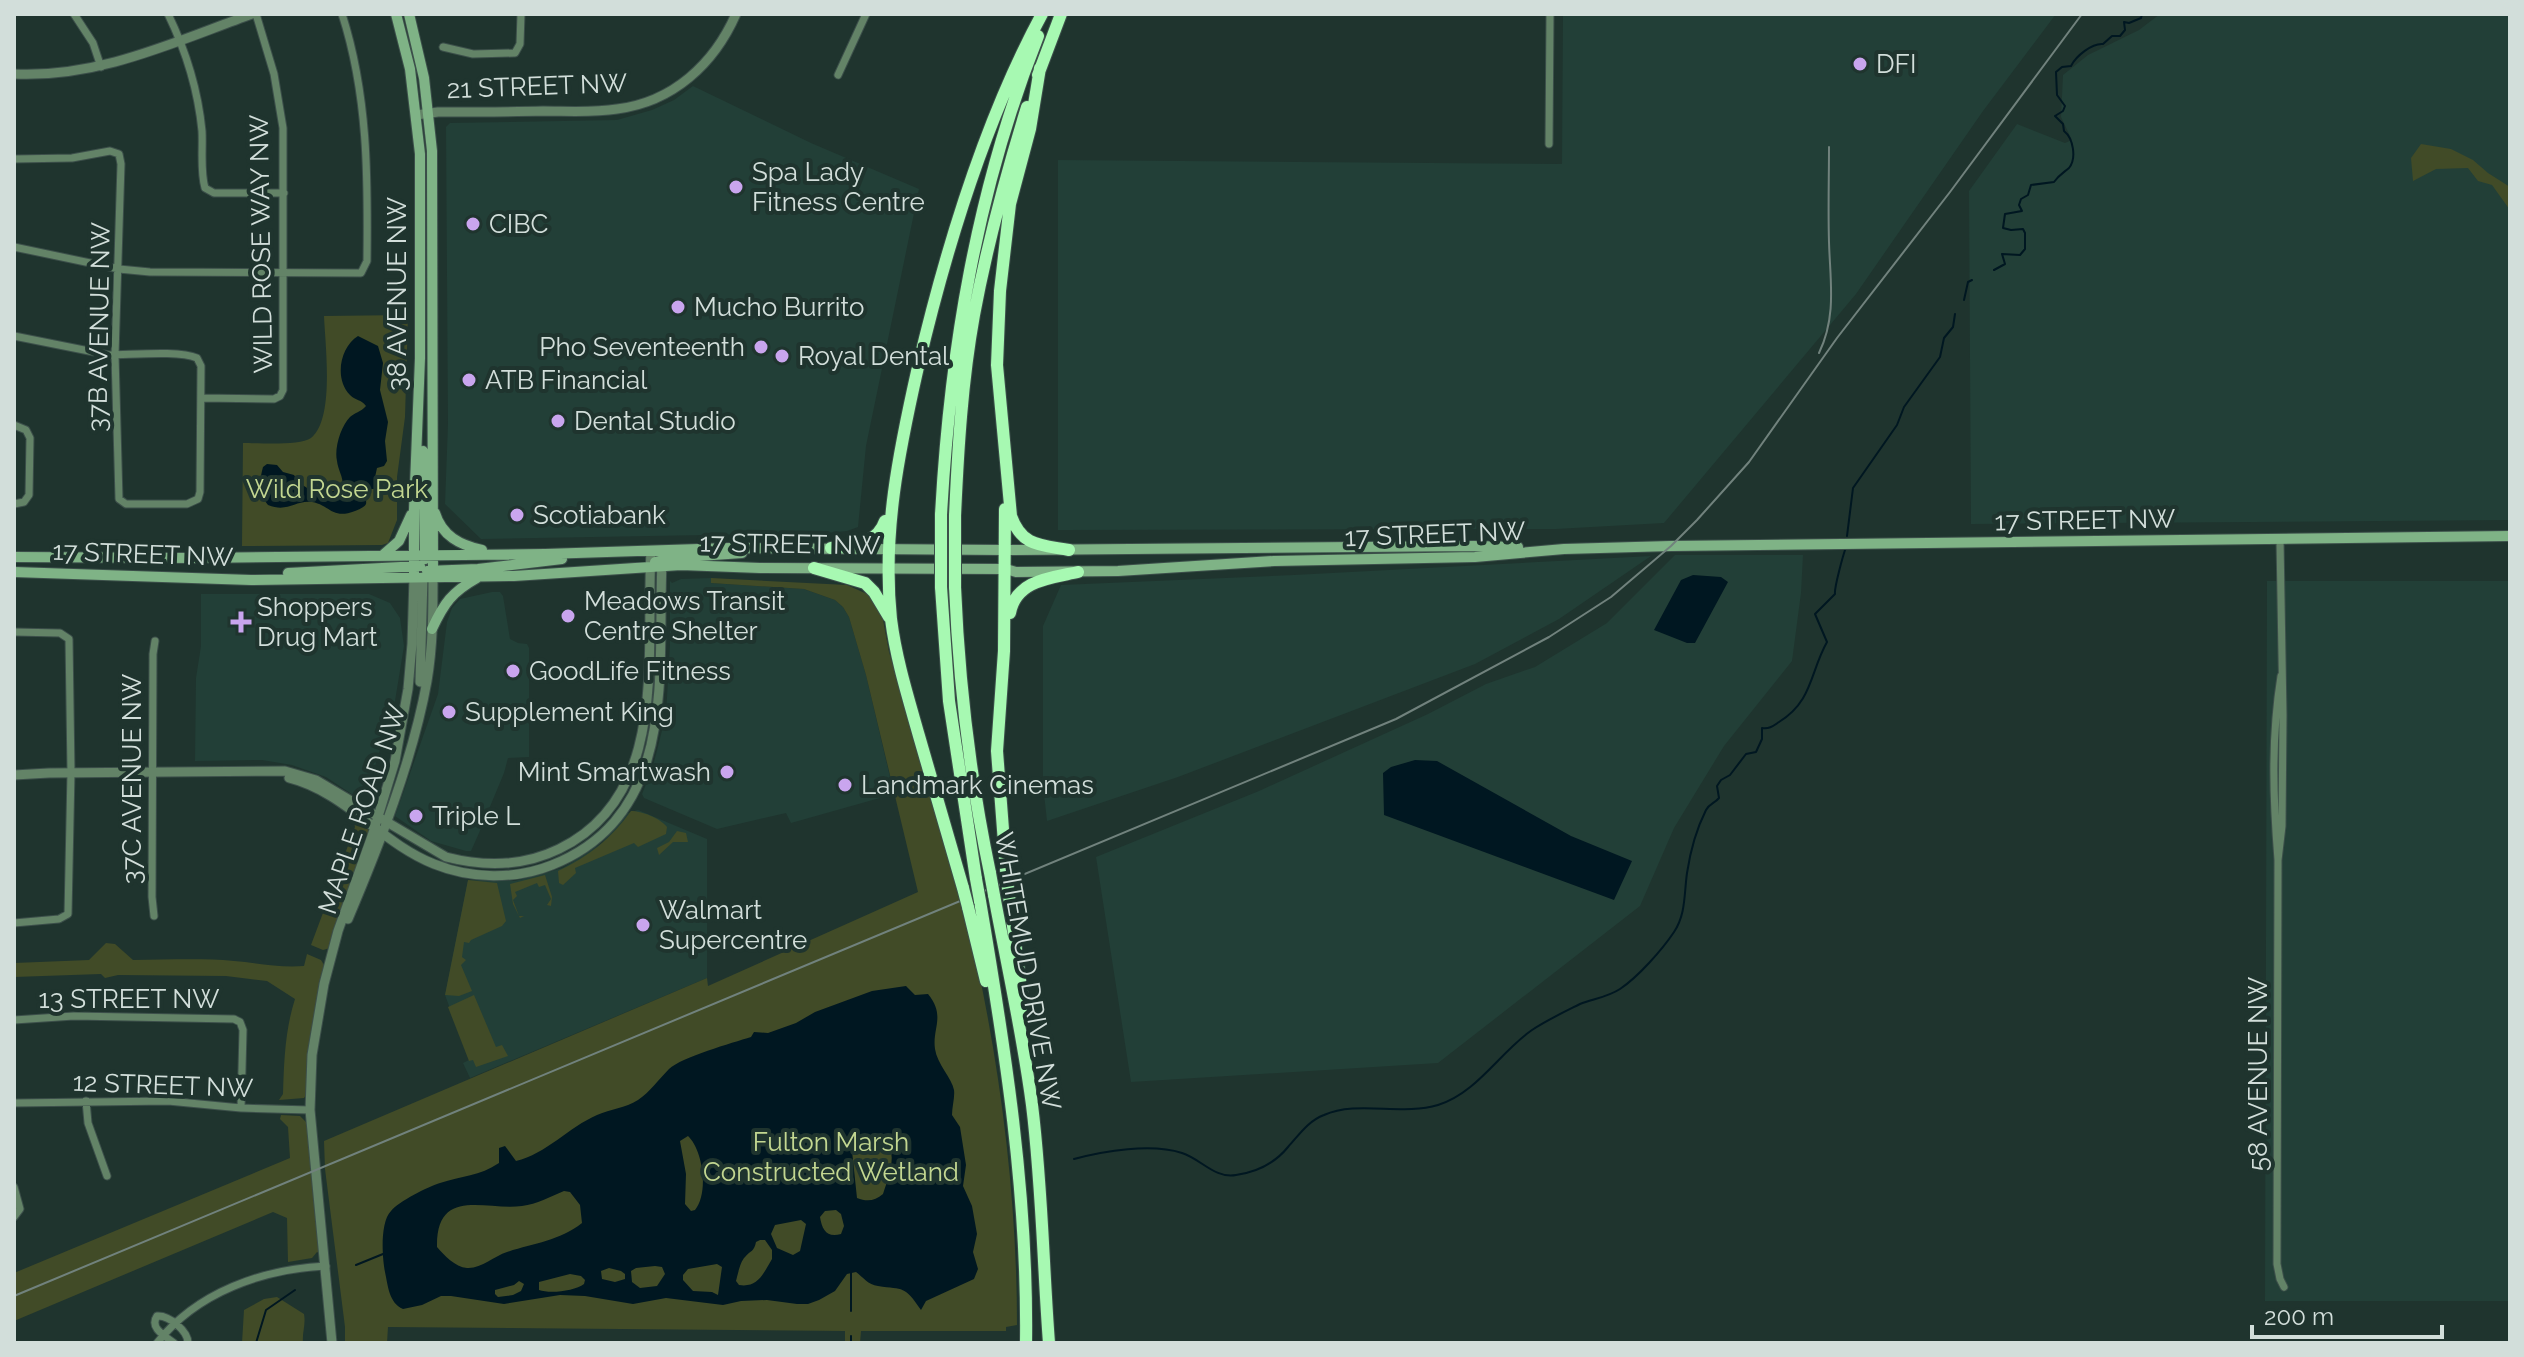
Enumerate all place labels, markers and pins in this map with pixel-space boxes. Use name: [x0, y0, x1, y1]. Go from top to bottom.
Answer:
place label: DFI: [1876, 49, 1916, 79]
marker: DFI: [1851, 55, 1869, 73]
place label: Spa Lady Fitness Centre: [752, 157, 925, 217]
marker: Spa Lady Fitness Centre: [727, 178, 745, 196]
place label: CIBC: [489, 209, 549, 239]
marker: CIBC: [464, 215, 482, 233]
place label: Mucho Burrito: [694, 292, 864, 322]
marker: Mucho Burrito: [669, 298, 687, 316]
place label: Pho Seventeenth: [539, 332, 745, 362]
marker: Pho Seventeenth: [752, 338, 770, 356]
place label: Royal Dental: [798, 341, 950, 371]
marker: Royal Dental: [773, 347, 791, 365]
place label: ATB Financial: [485, 365, 648, 395]
marker: ATB Financial: [460, 371, 478, 389]
place label: Dental Studio: [574, 406, 736, 436]
marker: Dental Studio: [549, 412, 567, 430]
place label: Scotiabank: [533, 500, 666, 530]
marker: Scotiabank: [508, 506, 526, 524]
place label: Meadows Transit Centre Shelter: [584, 586, 786, 646]
place label: Shoppers Drug Mart: [257, 592, 378, 652]
marker: Meadows Transit Centre Shelter: [559, 607, 577, 625]
marker: Shoppers Drug Mart: [232, 613, 250, 631]
place label: GoodLife Fitness: [529, 656, 731, 686]
marker: GoodLife Fitness: [504, 662, 522, 680]
place label: Supplement King: [465, 697, 674, 727]
marker: Supplement King: [440, 703, 458, 721]
place label: Mint Smartwash: [518, 757, 711, 787]
marker: Mint Smartwash: [718, 763, 736, 781]
place label: Landmark Cinemas: [861, 770, 1094, 800]
marker: Landmark Cinemas: [836, 776, 854, 794]
place label: Triple L: [432, 801, 521, 831]
marker: Triple L: [407, 807, 425, 825]
place label: Walmart Supercentre: [659, 895, 807, 955]
marker: Walmart Supercentre: [634, 916, 652, 934]

